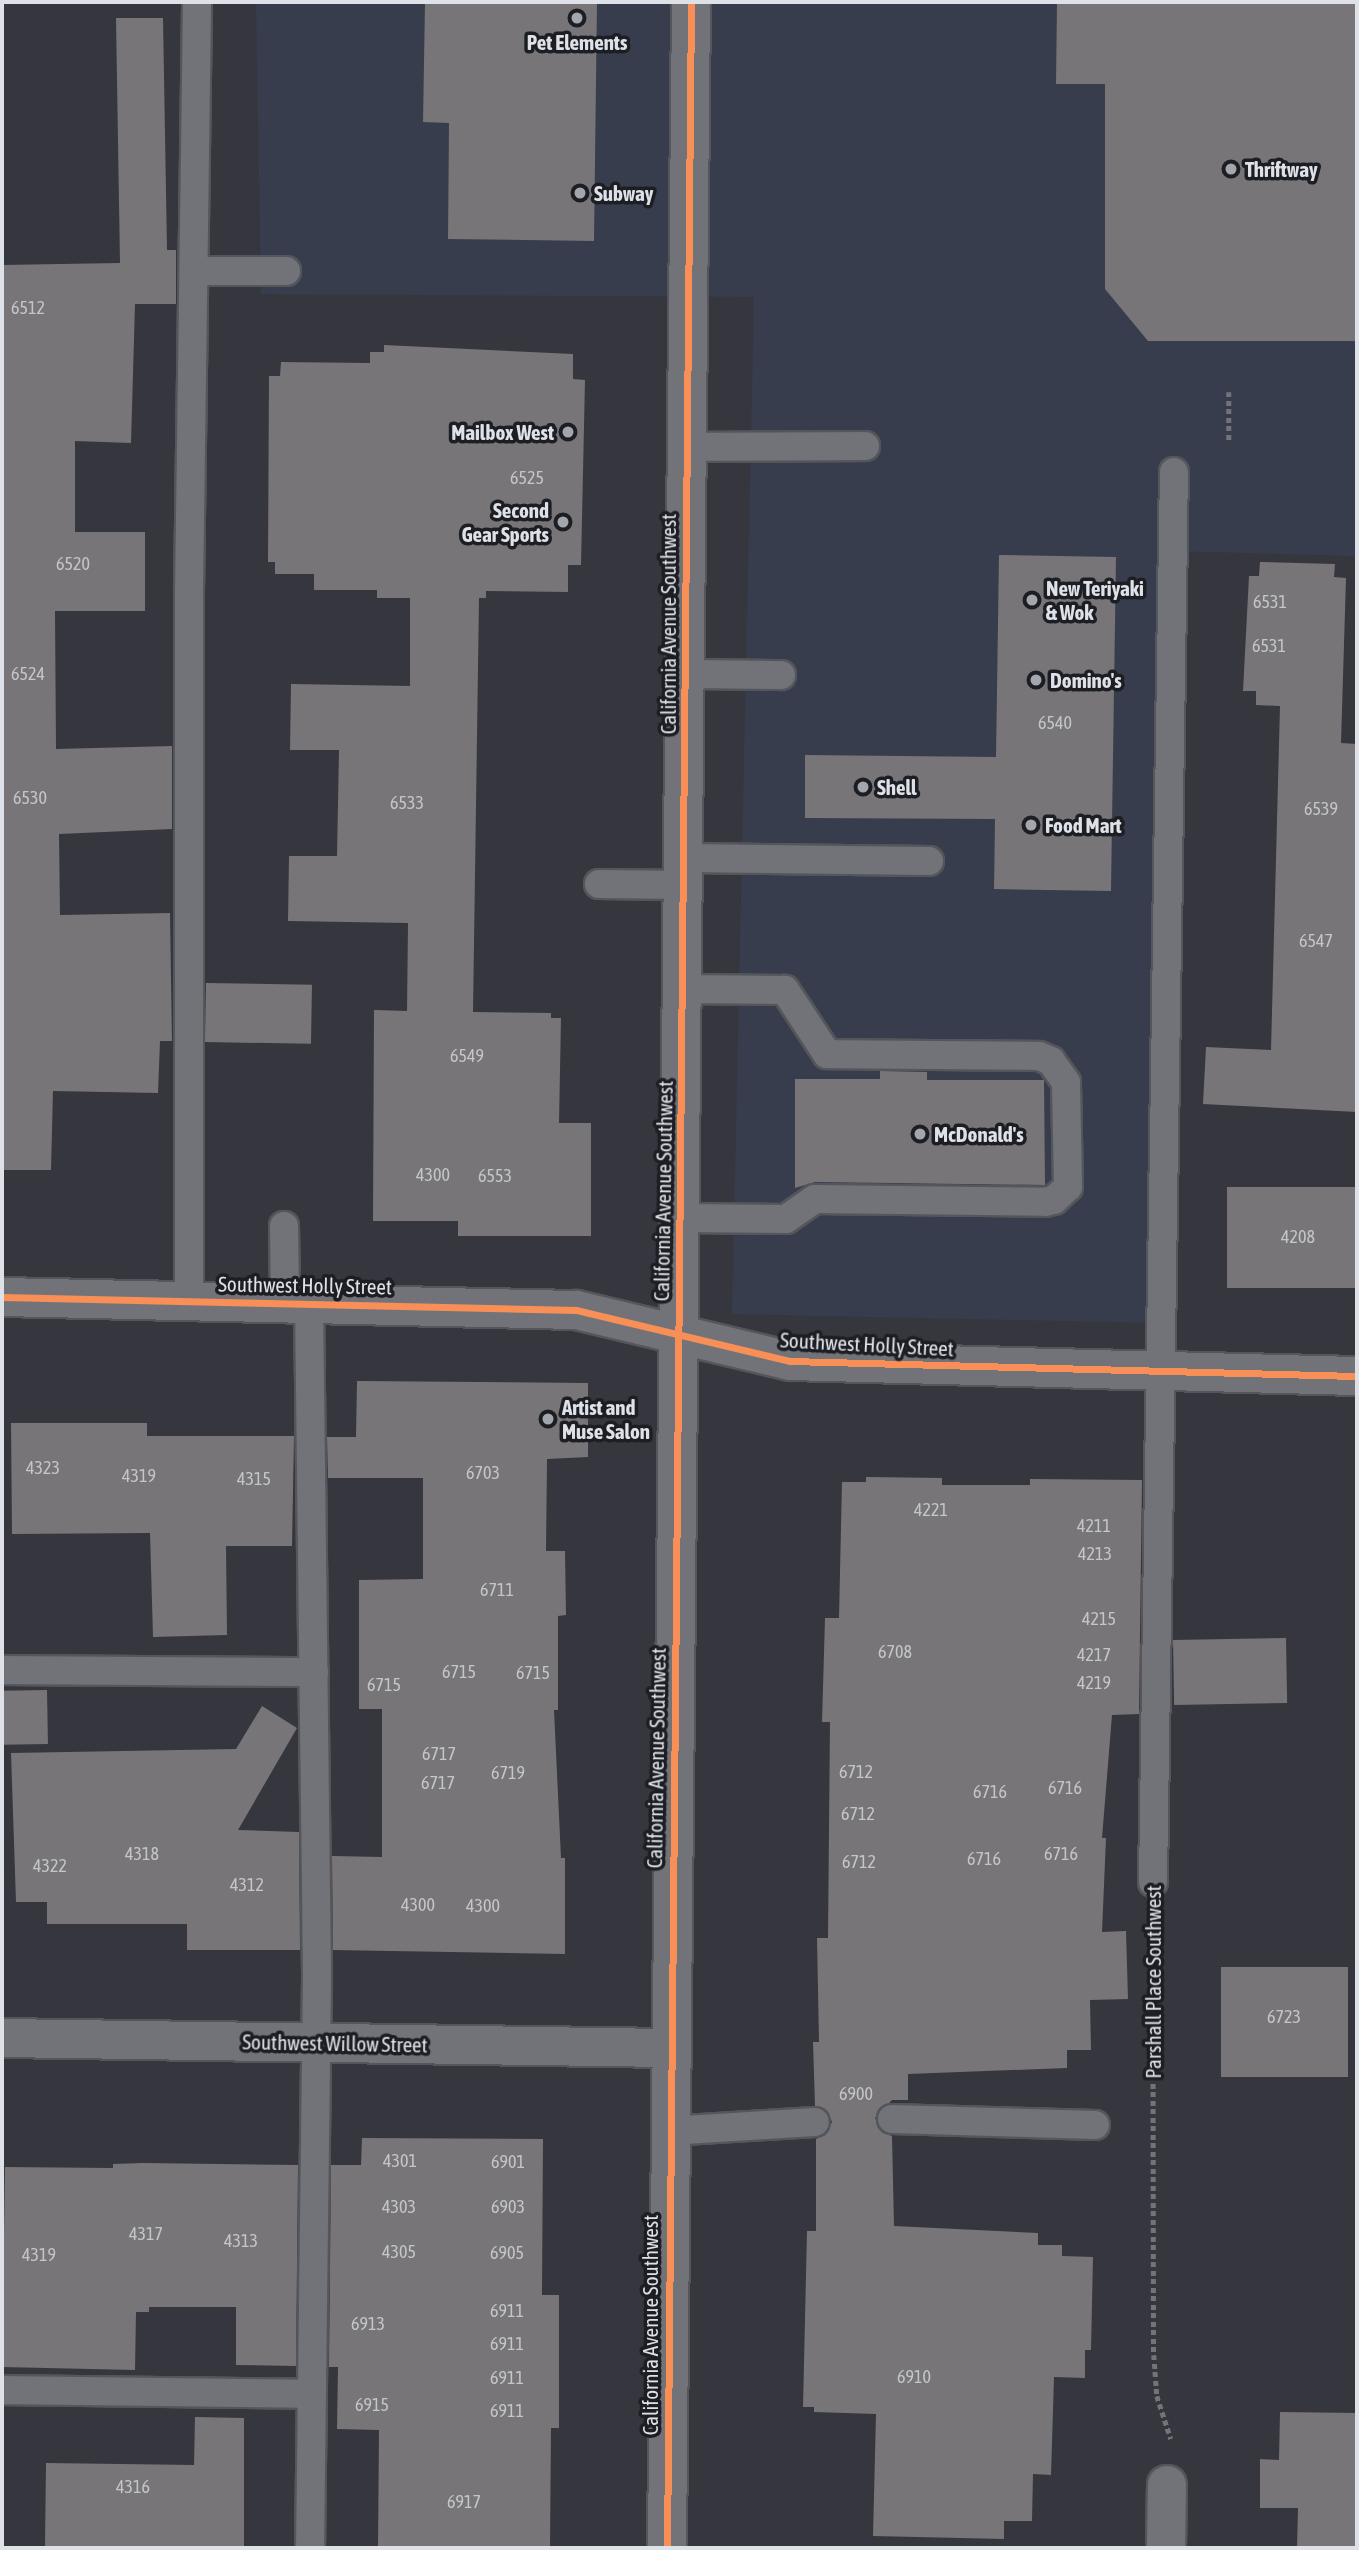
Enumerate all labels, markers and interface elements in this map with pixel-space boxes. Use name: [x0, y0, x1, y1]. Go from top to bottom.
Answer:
marker: Pet Elements: [569, 10, 585, 26]
place label: Pet Elements: [527, 29, 627, 55]
place label: Thriftway: [1245, 156, 1318, 182]
marker: Thriftway: [1223, 161, 1239, 177]
place label: Subway: [594, 180, 653, 206]
marker: Subway: [572, 185, 588, 201]
house number: 6512: [11, 297, 45, 319]
place label: Mailbox West: [451, 419, 554, 445]
marker: Mailbox West: [560, 424, 576, 440]
house number: 6525: [510, 467, 544, 489]
place label: Second Gear Sports: [461, 497, 549, 547]
marker: Second Gear Sports: [555, 514, 571, 530]
street label: California Avenue Southwest: [655, 514, 681, 734]
house number: 6520: [56, 553, 90, 575]
place label: New Teriyaki & Wok: [1046, 575, 1144, 625]
house number: 6531: [1253, 591, 1287, 613]
marker: New Teriyaki & Wok: [1024, 592, 1040, 608]
house number: 6531: [1252, 635, 1286, 657]
house number: 6524: [11, 663, 45, 685]
place label: Domino's: [1050, 667, 1122, 693]
marker: Domino's: [1028, 672, 1044, 688]
house number: 6540: [1038, 712, 1072, 734]
place label: Shell: [877, 774, 917, 800]
marker: Shell: [855, 779, 871, 795]
house number: 6530: [13, 787, 47, 809]
house number: 6533: [390, 792, 424, 814]
house number: 6539: [1304, 798, 1338, 820]
place label: Food Mart: [1045, 812, 1121, 838]
marker: Food Mart: [1023, 817, 1039, 833]
house number: 6547: [1299, 930, 1333, 952]
house number: 6549: [450, 1045, 484, 1067]
street label: California Avenue Southwest: [648, 1081, 678, 1301]
place label: McDonald's: [934, 1121, 1024, 1147]
marker: McDonald's: [912, 1126, 928, 1142]
house number: 4300: [416, 1164, 450, 1186]
house number: 6553: [478, 1165, 512, 1187]
house number: 4208: [1281, 1226, 1315, 1248]
street label: Southwest Holly Street: [218, 1271, 392, 1299]
street label: Southwest Holly Street: [780, 1327, 954, 1361]
place label: Artist and Muse Salon: [562, 1394, 650, 1444]
marker: Artist and Muse Salon: [540, 1411, 556, 1427]
house number: 4323: [26, 1457, 60, 1479]
house number: 6703: [466, 1462, 500, 1484]
house number: 4319: [122, 1465, 156, 1487]
house number: 4315: [237, 1468, 271, 1490]
house number: 4221: [914, 1499, 948, 1521]
house number: 4211: [1077, 1515, 1111, 1537]
house number: 4213: [1078, 1543, 1112, 1565]
house number: 6711: [480, 1579, 514, 1601]
house number: 4215: [1082, 1608, 1116, 1630]
house number: 6708: [878, 1641, 912, 1663]
house number: 4217: [1077, 1644, 1111, 1666]
street label: California Avenue Southwest: [641, 1648, 671, 1868]
house number: 6715: [442, 1661, 476, 1683]
house number: 6715: [516, 1662, 550, 1684]
house number: 4219: [1077, 1672, 1111, 1694]
house number: 6715: [367, 1674, 401, 1696]
house number: 6717: [422, 1743, 456, 1765]
house number: 6712: [839, 1761, 873, 1783]
house number: 6719: [491, 1762, 525, 1784]
house number: 6717: [421, 1772, 455, 1794]
house number: 6716: [1048, 1777, 1082, 1799]
house number: 6716: [973, 1781, 1007, 1803]
house number: 6712: [841, 1803, 875, 1825]
house number: 4318: [125, 1843, 159, 1865]
house number: 6716: [1044, 1843, 1078, 1865]
house number: 6716: [967, 1848, 1001, 1870]
house number: 6712: [842, 1851, 876, 1873]
house number: 4322: [33, 1855, 67, 1877]
house number: 4312: [230, 1874, 264, 1896]
street label: Parshall Place Southwest: [1140, 1885, 1166, 2079]
house number: 4300: [401, 1894, 435, 1916]
house number: 4300: [466, 1895, 500, 1917]
house number: 6723: [1267, 2006, 1301, 2028]
street label: Southwest Willow Street: [242, 2029, 428, 2057]
house number: 6900: [839, 2083, 873, 2105]
house number: 4301: [383, 2150, 417, 2172]
house number: 6901: [491, 2151, 525, 2173]
house number: 4303: [382, 2196, 416, 2218]
house number: 6903: [491, 2196, 525, 2218]
street label: California Avenue Southwest: [637, 2215, 663, 2435]
house number: 4317: [129, 2223, 163, 2245]
house number: 4313: [224, 2230, 258, 2252]
house number: 4305: [382, 2241, 416, 2263]
house number: 6905: [490, 2242, 524, 2264]
house number: 4319: [22, 2244, 56, 2266]
house number: 6911: [490, 2300, 524, 2322]
house number: 6913: [351, 2313, 385, 2335]
house number: 6911: [490, 2333, 524, 2355]
house number: 6910: [897, 2366, 931, 2388]
house number: 6911: [490, 2367, 524, 2389]
house number: 6915: [355, 2394, 389, 2416]
house number: 6911: [490, 2400, 524, 2422]
house number: 4316: [116, 2476, 150, 2498]
house number: 6917: [447, 2491, 481, 2513]

